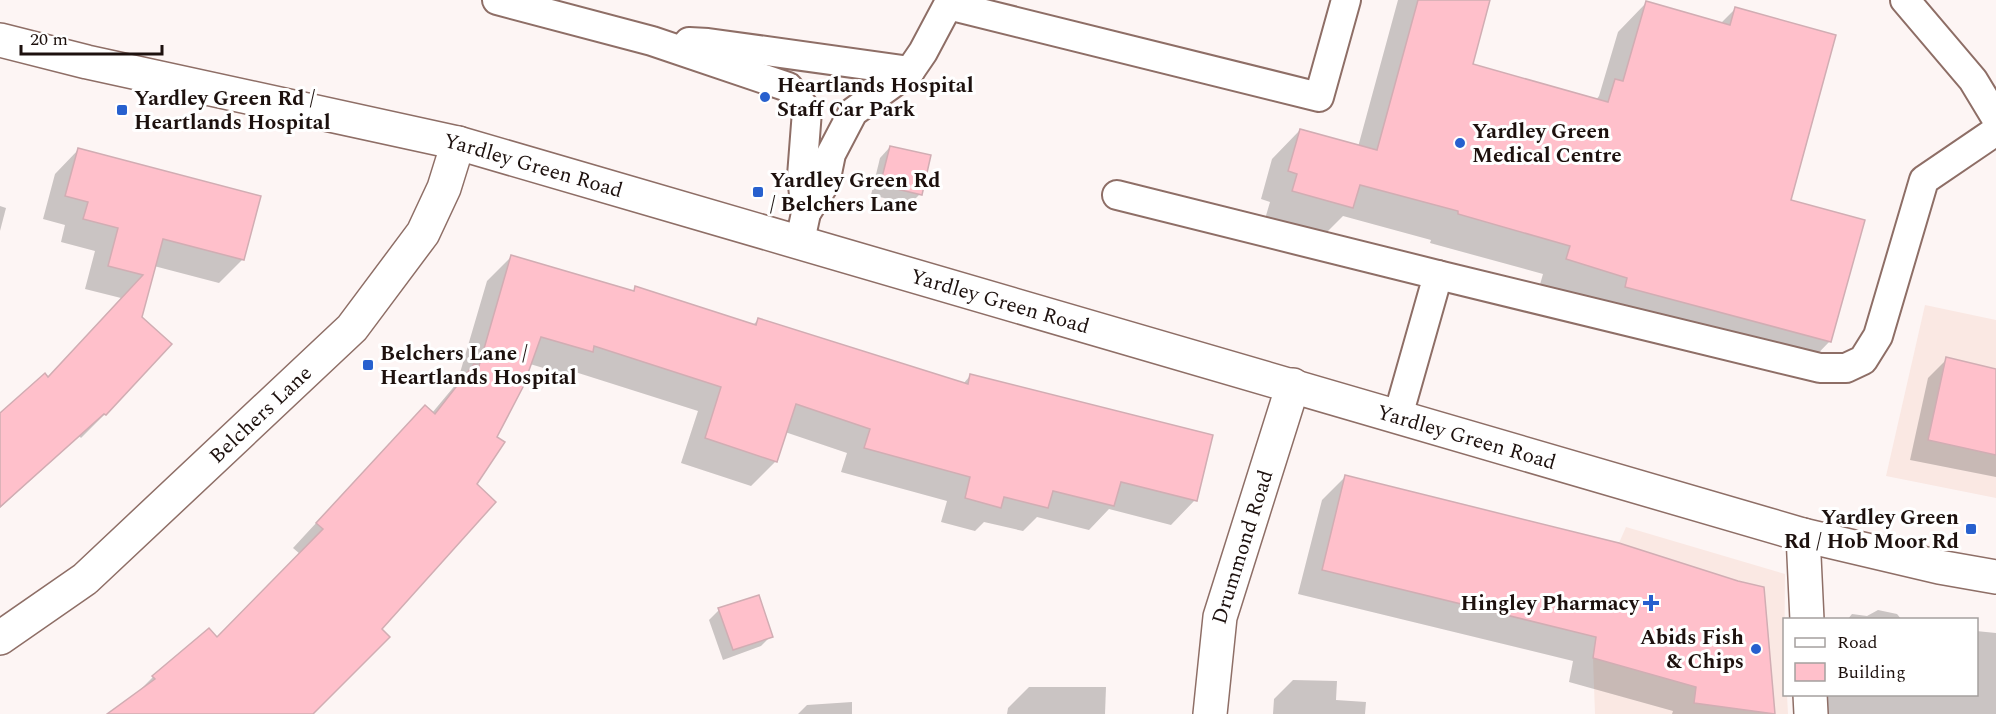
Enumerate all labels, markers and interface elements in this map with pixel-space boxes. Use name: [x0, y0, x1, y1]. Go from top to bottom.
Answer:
scale bar: [21, 18, 162, 56]
text: 20 m: [30, 26, 68, 53]
place label: Heartlands Hospital Staff Car Park: [777, 70, 974, 126]
place label: Yardley Green Rd / Heartlands Hospital: [134, 83, 331, 139]
marker: Heartlands Hospital Staff Car Park: [758, 90, 772, 104]
marker: Yardley Green Rd / Heartlands Hospital: [115, 103, 129, 117]
place label: Yardley Green Medical Centre: [1472, 116, 1622, 172]
street label: Yardley Green Road: [441, 125, 627, 207]
marker: Yardley Green Medical Centre: [1453, 136, 1467, 150]
place label: Yardley Green Rd / Belchers Lane: [770, 165, 941, 221]
marker: Yardley Green Rd / Belchers Lane: [751, 185, 765, 199]
street label: Yardley Green Road: [906, 261, 1093, 343]
place label: Belchers Lane / Heartlands Hospital: [380, 338, 577, 394]
street label: Belchers Lane: [202, 358, 320, 472]
marker: Belchers Lane / Heartlands Hospital: [361, 358, 375, 372]
street label: Yardley Green Road: [1373, 397, 1560, 479]
street label: Drummond Road: [1204, 466, 1282, 629]
place label: Yardley Green Rd / Hob Moor Rd: [1784, 502, 1959, 558]
marker: Yardley Green Rd / Hob Moor Rd: [1964, 522, 1978, 536]
place label: Hingley Pharmacy: [1460, 588, 1640, 620]
marker: Hingley Pharmacy: [1644, 596, 1658, 610]
legend: [1783, 618, 1978, 696]
place label: Abids Fish & Chips: [1640, 622, 1744, 678]
text: Road: [1837, 629, 1878, 656]
marker: Abids Fish & Chips: [1749, 642, 1763, 656]
text: Building: [1837, 659, 1906, 686]

